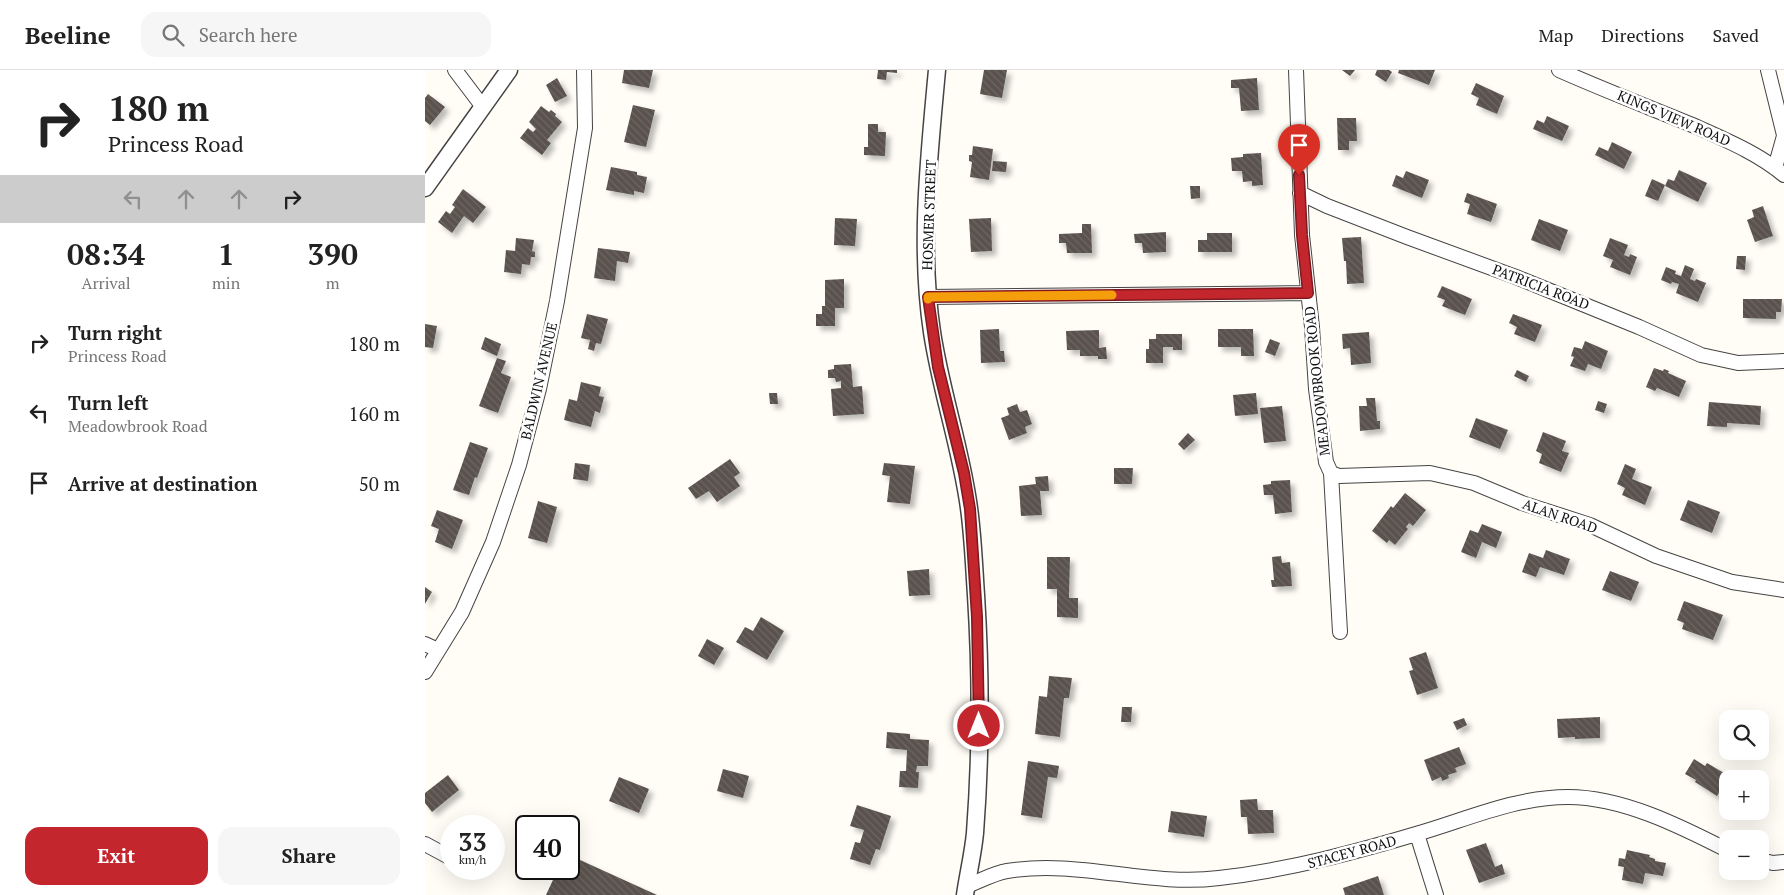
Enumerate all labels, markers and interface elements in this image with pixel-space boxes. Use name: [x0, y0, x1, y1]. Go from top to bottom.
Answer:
search box: [141, 12, 491, 57]
text: Beeline: [25, 19, 111, 51]
icon: search: [159, 21, 187, 49]
text: Search here: [199, 22, 297, 47]
text: Map: [1538, 23, 1573, 47]
text: Directions: [1601, 23, 1684, 47]
text: Saved: [1712, 23, 1759, 47]
text: 180 m: [108, 85, 209, 131]
street label: KINGS VIEW ROAD: [1615, 85, 1734, 150]
icon: right: [25, 90, 90, 155]
pin: [1278, 124, 1320, 175]
text: Princess Road: [108, 129, 244, 158]
icon: arrive: [1285, 131, 1313, 159]
street label: HOSMER STREET: [917, 159, 940, 271]
icon: left: [119, 185, 147, 213]
icon: ahead: [172, 185, 200, 213]
icon: ahead: [225, 185, 253, 213]
icon: right: [278, 185, 306, 213]
text: 08:34: [67, 234, 145, 274]
text: 1: [218, 234, 235, 274]
text: 390: [307, 234, 358, 274]
street label: PATRICIA ROAD: [1490, 259, 1592, 314]
text: Arrival: [81, 272, 131, 294]
text: min: [212, 272, 240, 294]
text: m: [326, 272, 339, 294]
street label: MEADOWBROOK ROAD: [1299, 305, 1334, 457]
text: Turn right: [68, 320, 162, 345]
street label: BALDWIN AVENUE: [516, 320, 561, 442]
icon: right: [25, 329, 53, 357]
text: 180 m: [349, 331, 400, 356]
text: Princess Road: [68, 345, 167, 367]
text: Turn left: [68, 390, 149, 415]
icon: left: [25, 399, 53, 427]
text: 160 m: [349, 401, 400, 426]
text: Meadowbrook Road: [68, 415, 208, 437]
icon: arrive: [25, 469, 53, 497]
text: Arrive at destination: [68, 471, 257, 496]
text: 50 m: [359, 471, 400, 496]
street label: ALAN ROAD: [1520, 494, 1600, 537]
position arrow: [952, 699, 1004, 751]
map controls: [1719, 710, 1769, 880]
button: search: [1719, 710, 1769, 760]
button: +: [1719, 770, 1769, 820]
speed limit sign: 40: [515, 815, 580, 880]
text: 33: [458, 825, 487, 858]
button: Exit: [25, 827, 208, 885]
button: Share: [218, 827, 400, 885]
button: −: [1719, 830, 1769, 880]
street label: STACEY ROAD: [1305, 831, 1398, 872]
text: km/h: [459, 852, 486, 867]

